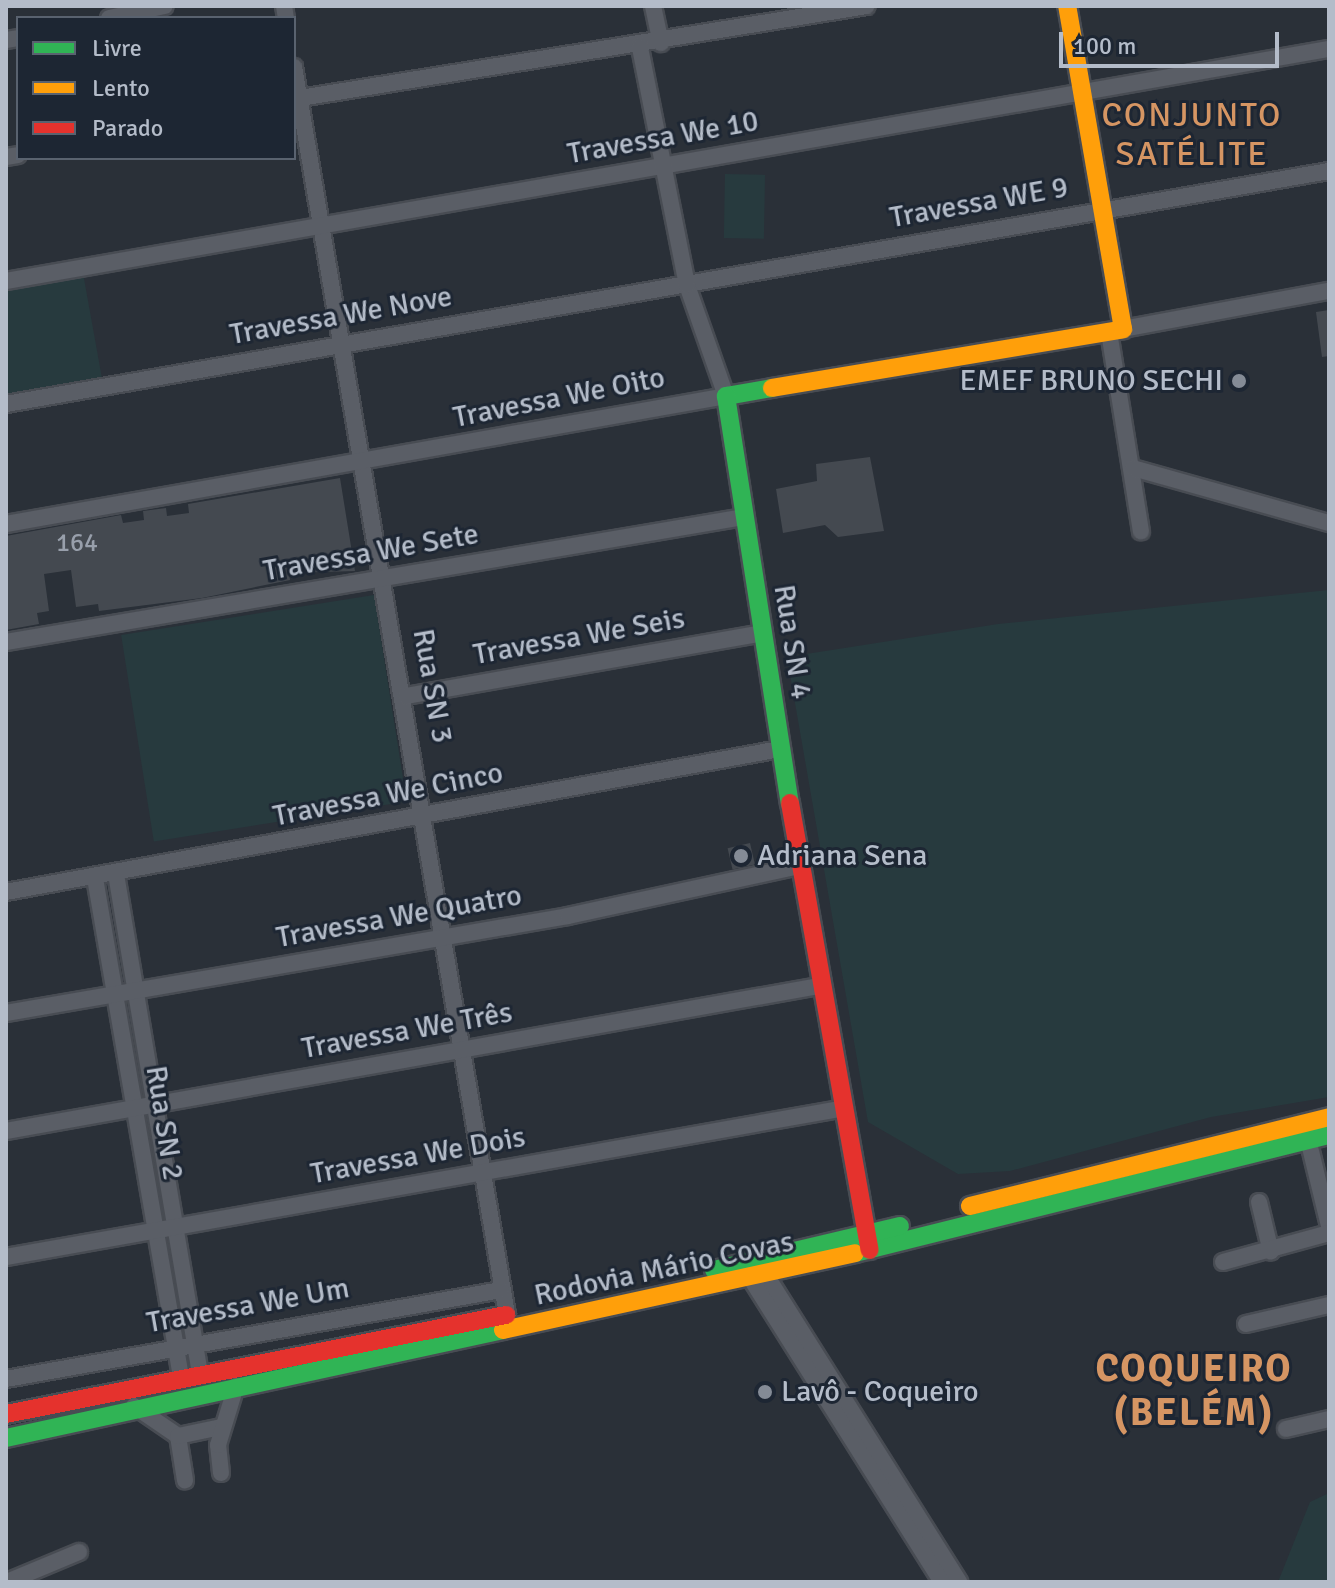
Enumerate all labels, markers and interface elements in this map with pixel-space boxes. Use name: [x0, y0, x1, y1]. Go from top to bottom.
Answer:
legend: [16, 16, 296, 160]
scale bar: [1063, 16, 1283, 66]
text: 100 m: [1073, 31, 1136, 61]
text: Livre: [92, 33, 142, 63]
text: Lento: [92, 73, 150, 103]
district label: CONJUNTO SATÉLITE: [1102, 95, 1282, 174]
street label: Travessa We 10: [565, 103, 761, 173]
text: Parado: [92, 113, 163, 143]
street label: Travessa WE 9: [887, 170, 1071, 236]
street label: Travessa We Nove: [227, 279, 455, 353]
street label: Travessa We Oito: [450, 360, 668, 436]
place label: EMEF BRUNO SECHI: [959, 363, 1223, 399]
marker: EMEF BRUNO SECHI: [1230, 372, 1248, 390]
street label: Travessa We Sete: [261, 516, 481, 590]
house number: 164: [56, 528, 98, 560]
street label: Rua SN 4: [765, 582, 819, 702]
street label: Travessa We Seis: [470, 601, 688, 673]
street label: Rua SN 3: [404, 626, 460, 746]
street label: Travessa We Cinco: [270, 755, 506, 835]
place label: Adriana Sena: [757, 838, 927, 874]
marker: Adriana Sena: [732, 847, 750, 865]
street label: Travessa We Quatro: [273, 878, 525, 956]
street label: Travessa We Três: [299, 995, 515, 1067]
street label: Rua SN 2: [137, 1063, 191, 1183]
street label: Travessa We Dois: [308, 1119, 528, 1193]
street label: Rodovia Mário Covas: [531, 1224, 797, 1314]
street label: Travessa We Um: [144, 1270, 352, 1342]
district label: COQUEIRO (BELÉM): [1095, 1346, 1293, 1436]
place label: Lavô - Coqueiro: [781, 1374, 979, 1410]
marker: Lavô - Coqueiro: [756, 1383, 774, 1401]

